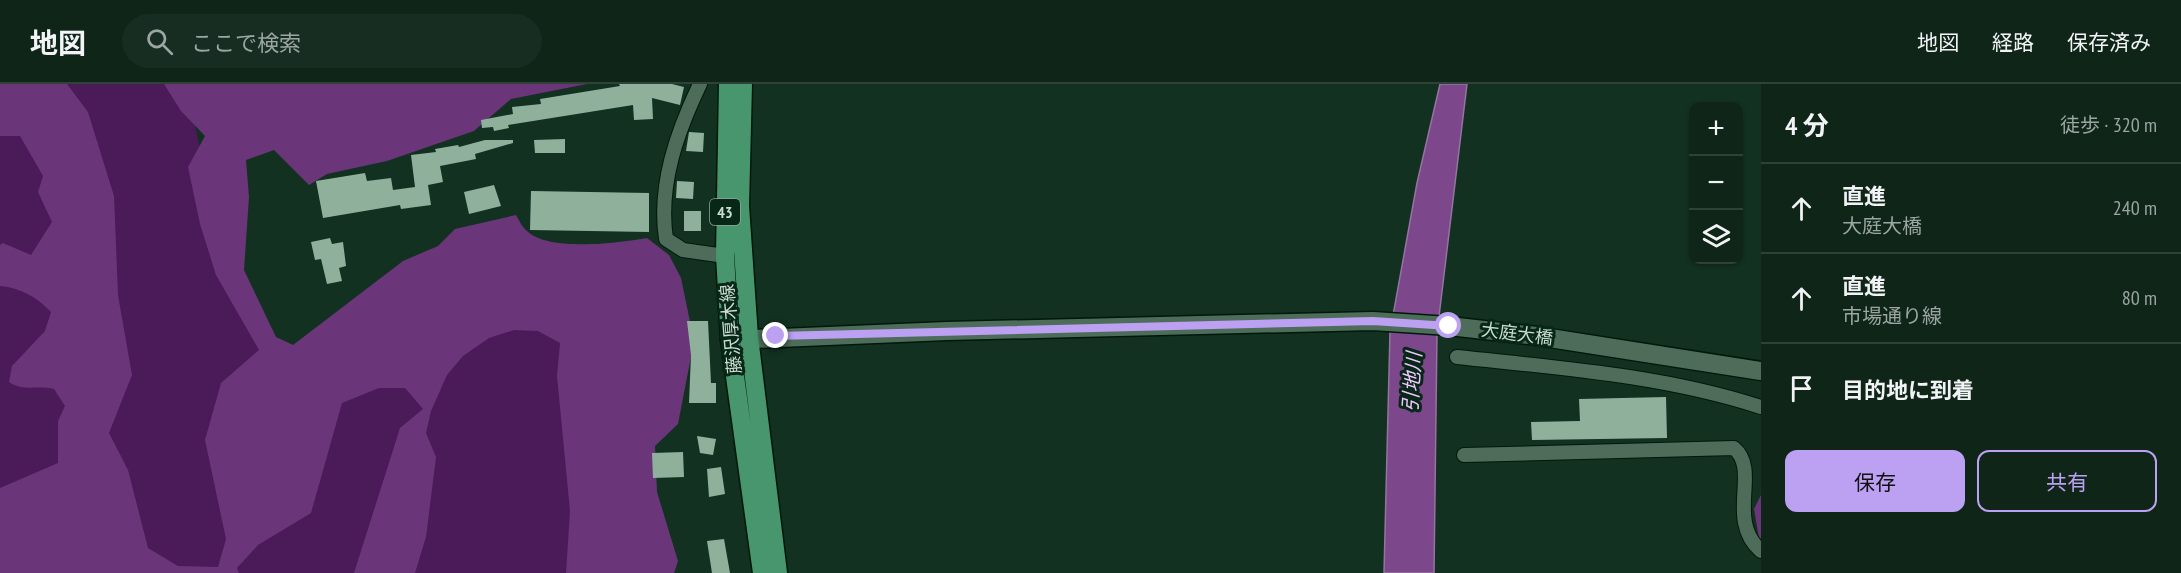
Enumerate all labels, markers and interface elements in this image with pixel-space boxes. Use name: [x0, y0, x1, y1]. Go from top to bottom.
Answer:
search box: [122, 14, 542, 68]
text: 地図: [30, 24, 86, 61]
icon: search: [143, 25, 176, 58]
text: ここで検索: [191, 29, 301, 57]
text: 地図: [1917, 29, 1959, 56]
text: 経路: [1992, 29, 2034, 56]
text: 保存済み: [2067, 29, 2151, 56]
map controls: [1689, 102, 1743, 264]
button: +: [1689, 102, 1743, 156]
text: 4 分: [1785, 109, 1829, 142]
text: 徒歩 · 320 m: [2060, 112, 2157, 138]
button: −: [1689, 156, 1743, 210]
text: 直進: [1842, 182, 1886, 210]
icon: ahead: [1785, 192, 1818, 225]
text: 240 m: [2113, 195, 2157, 221]
road number: 43: [710, 199, 740, 225]
button: layers: [1689, 210, 1743, 264]
text: 大庭大橋: [1842, 213, 1922, 239]
text: 直進: [1842, 272, 1886, 300]
icon: ahead: [1785, 282, 1818, 315]
street label: 藤沢厚木線: [715, 283, 746, 375]
text: 80 m: [2122, 285, 2157, 311]
text: 市場通り線: [1842, 303, 1942, 329]
route start: [1435, 312, 1461, 338]
street label: 大庭大橋: [1480, 318, 1554, 349]
route end: [762, 322, 788, 348]
water label: 引地川: [1397, 349, 1427, 413]
icon: arrive: [1785, 372, 1818, 405]
text: 目的地に到着: [1842, 376, 1974, 404]
button: 保存: [1785, 450, 1965, 512]
button: 共有: [1977, 450, 2157, 512]

